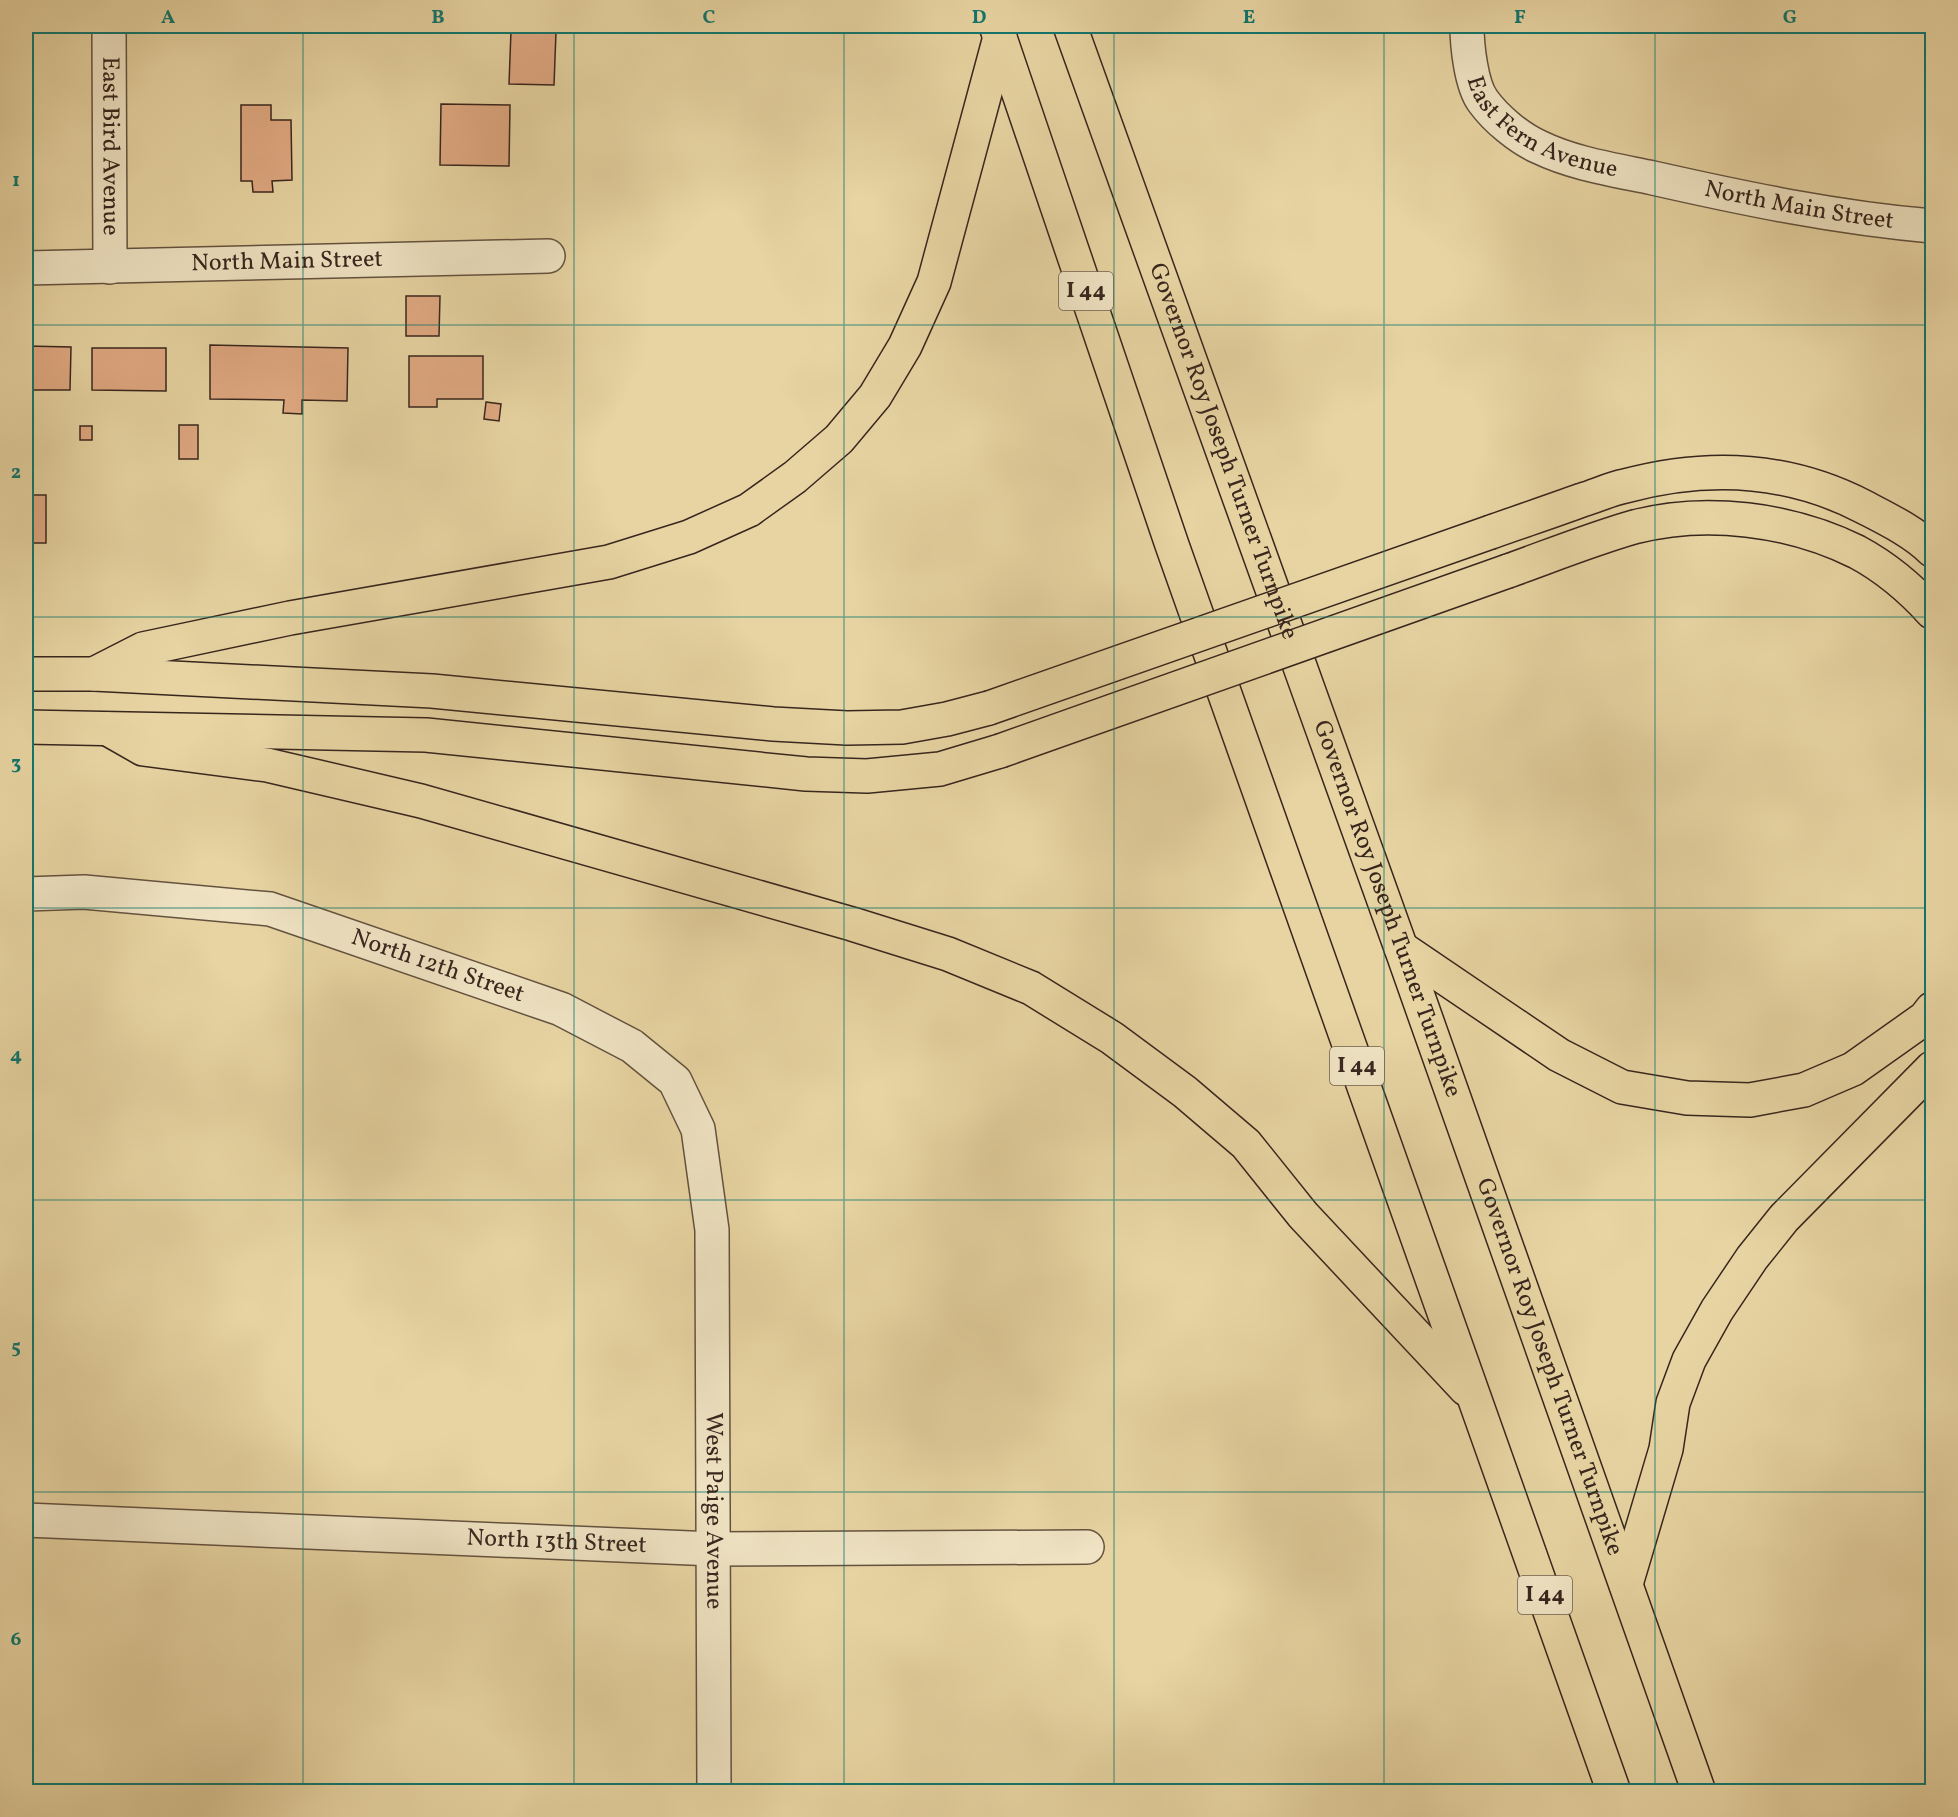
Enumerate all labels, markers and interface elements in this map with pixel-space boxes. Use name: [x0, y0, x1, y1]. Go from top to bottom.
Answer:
text: A: [161, 4, 175, 32]
text: B: [431, 4, 445, 32]
text: C: [703, 4, 716, 32]
text: D: [972, 4, 986, 32]
text: E: [1243, 4, 1255, 32]
text: F: [1514, 4, 1526, 32]
text: G: [1783, 4, 1797, 32]
street label: East Bird Avenue: [92, 56, 127, 236]
street label: East Fern Avenue: [1457, 72, 1621, 187]
text: 1: [12, 167, 20, 195]
street label: North Main Street: [1701, 173, 1896, 239]
street label: North Main Street: [191, 243, 383, 281]
street label: Governor Roy Joseph Turner Turnpike: [1139, 258, 1306, 644]
road number: I 44: [1059, 272, 1113, 310]
text: 2: [11, 459, 21, 487]
street label: Governor Roy Joseph Turner Turnpike: [1304, 716, 1469, 1102]
text: 3: [11, 750, 21, 778]
street label: North 12th Street: [346, 921, 529, 1012]
text: 4: [10, 1042, 22, 1070]
road number: I 44: [1330, 1047, 1384, 1085]
street label: Governor Roy Joseph Turner Turnpike: [1467, 1174, 1631, 1560]
text: 5: [11, 1334, 21, 1362]
street label: West Paige Avenue: [696, 1412, 730, 1609]
street label: North 13th Street: [466, 1522, 647, 1563]
road number: I 44: [1518, 1576, 1572, 1614]
text: 6: [11, 1626, 22, 1654]

